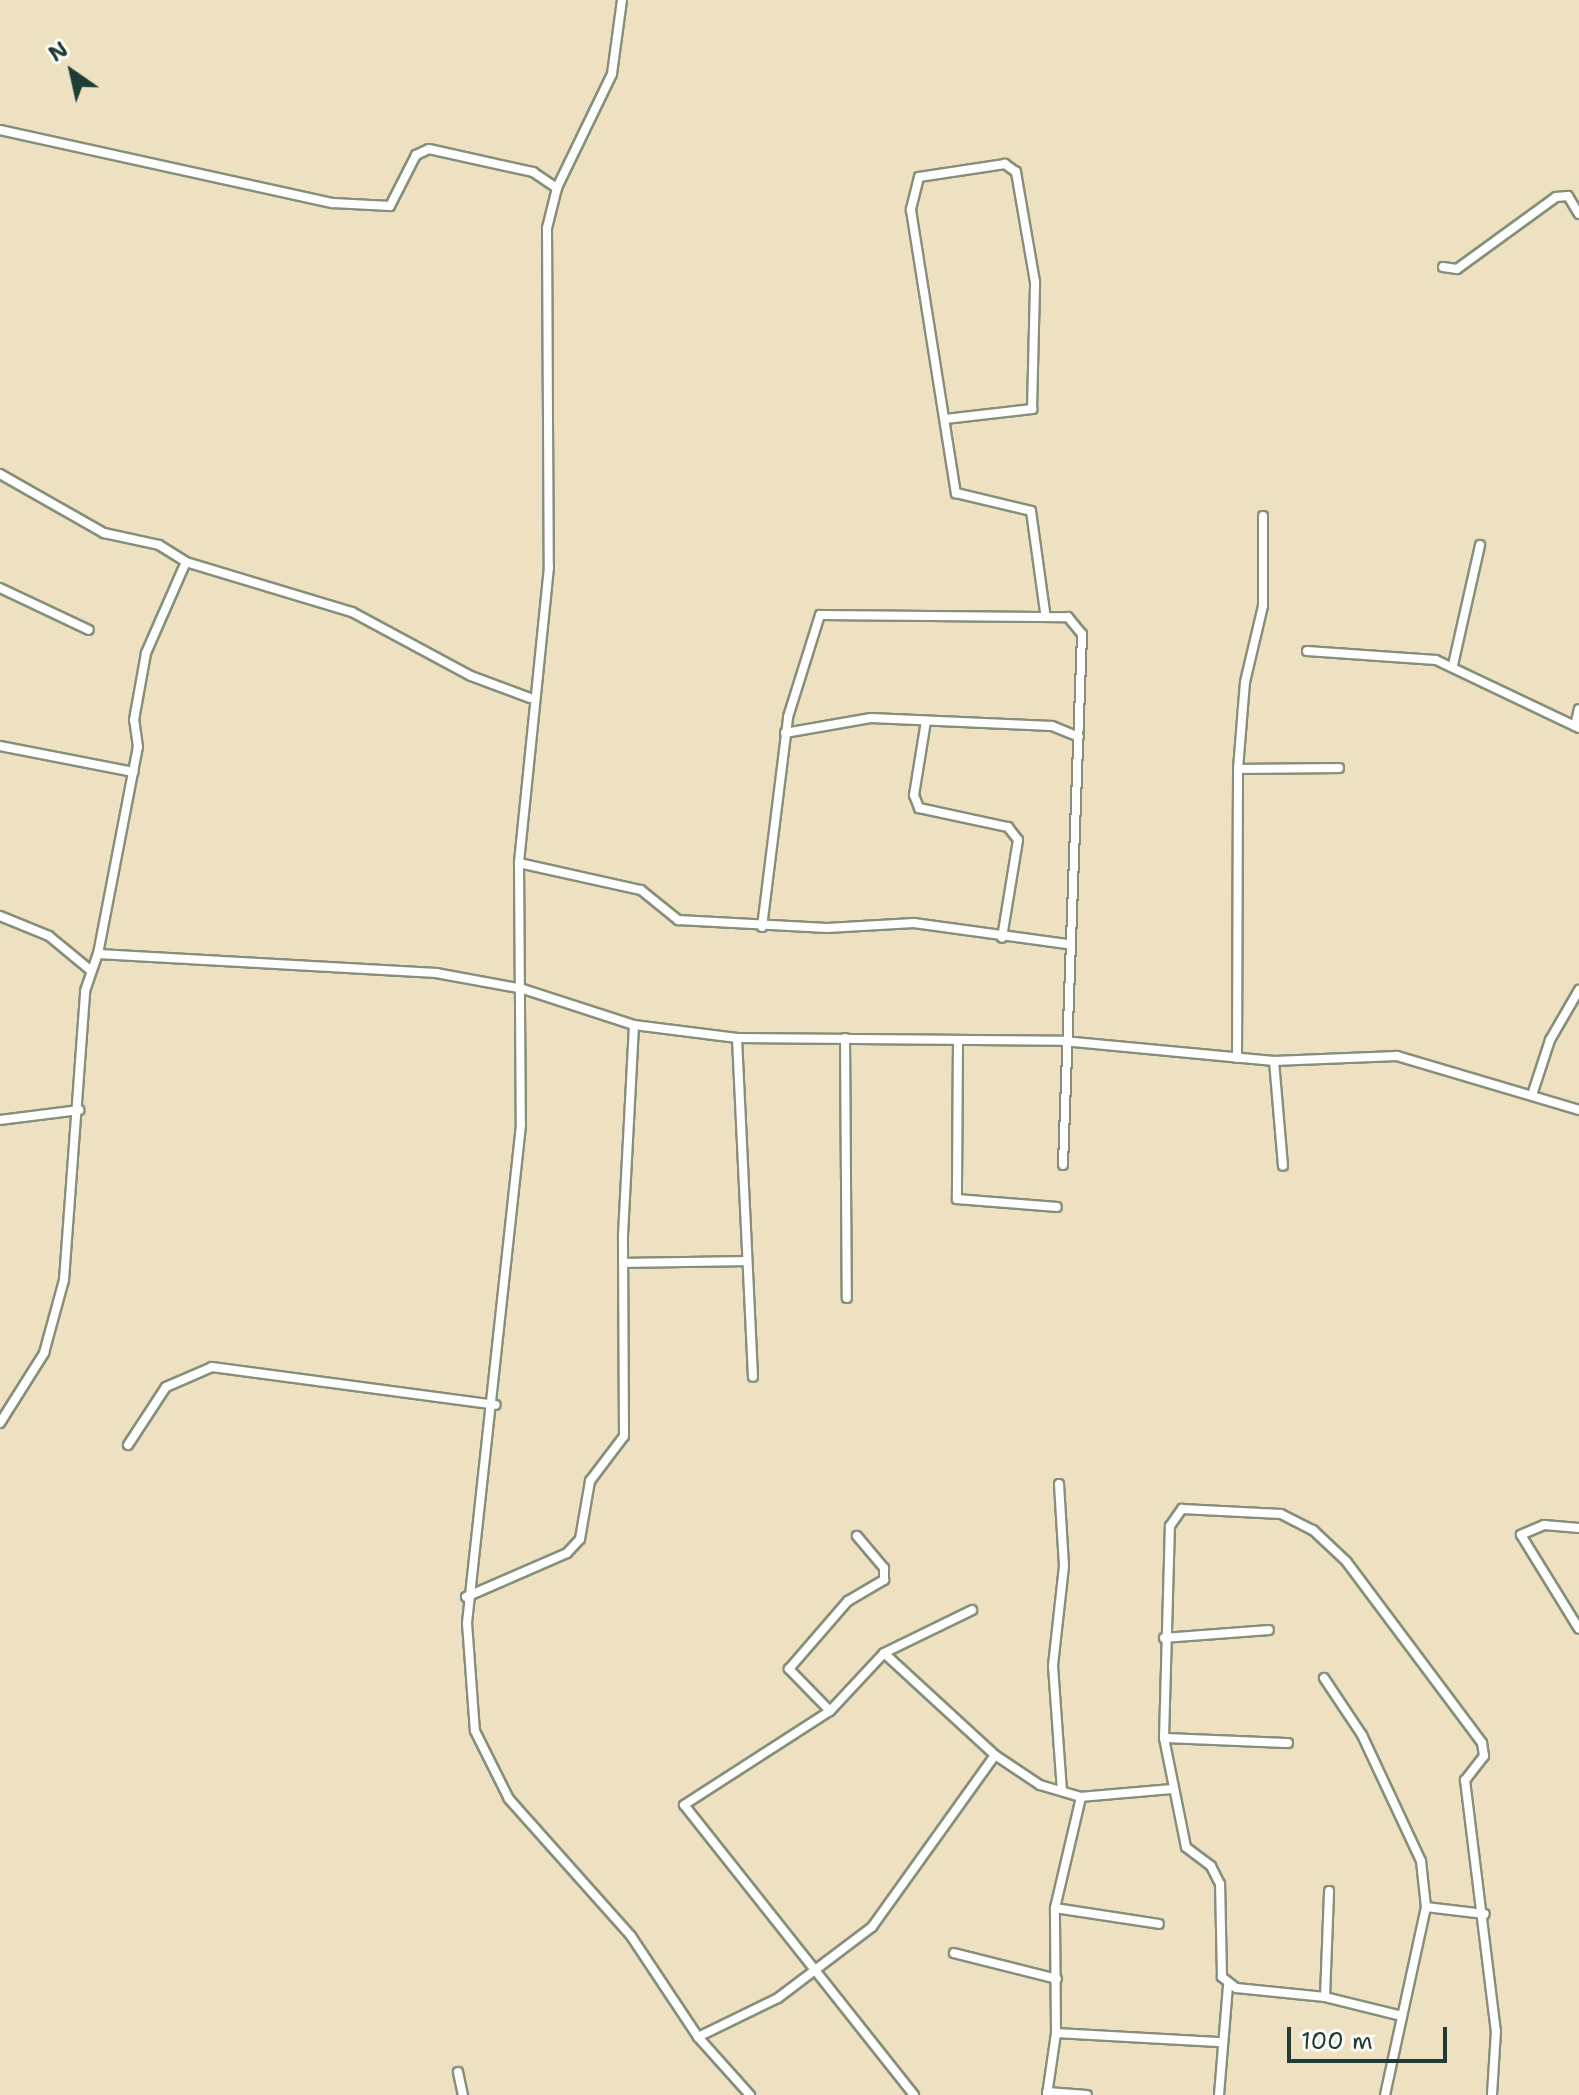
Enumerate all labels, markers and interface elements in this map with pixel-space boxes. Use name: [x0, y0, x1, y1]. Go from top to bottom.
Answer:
north arrow: [32, 32, 112, 112]
text: N: [43, 35, 74, 69]
scale bar: [1291, 2011, 1451, 2061]
text: 100 m: [1301, 2025, 1373, 2057]

